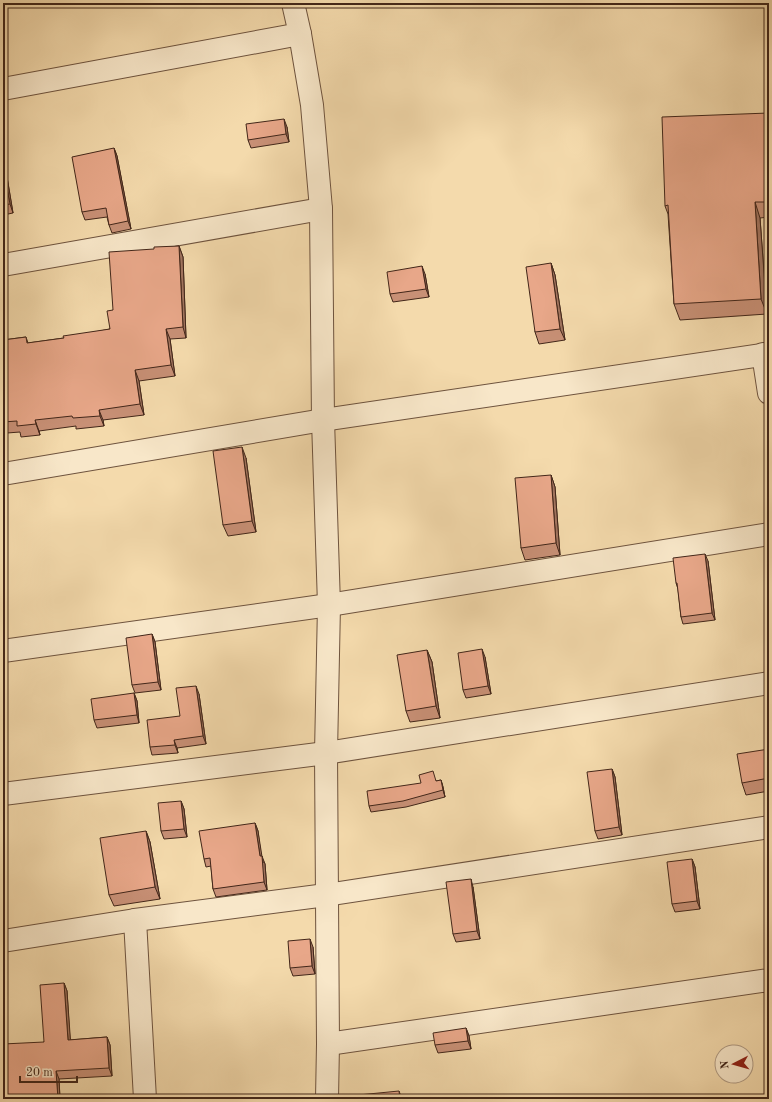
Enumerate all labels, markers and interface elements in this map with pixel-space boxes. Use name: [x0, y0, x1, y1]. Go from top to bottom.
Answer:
north arrow: [714, 1044, 754, 1084]
scale bar: [20, 1058, 77, 1084]
text: N: [720, 1060, 731, 1070]
text: 20 m: [26, 1067, 53, 1079]

